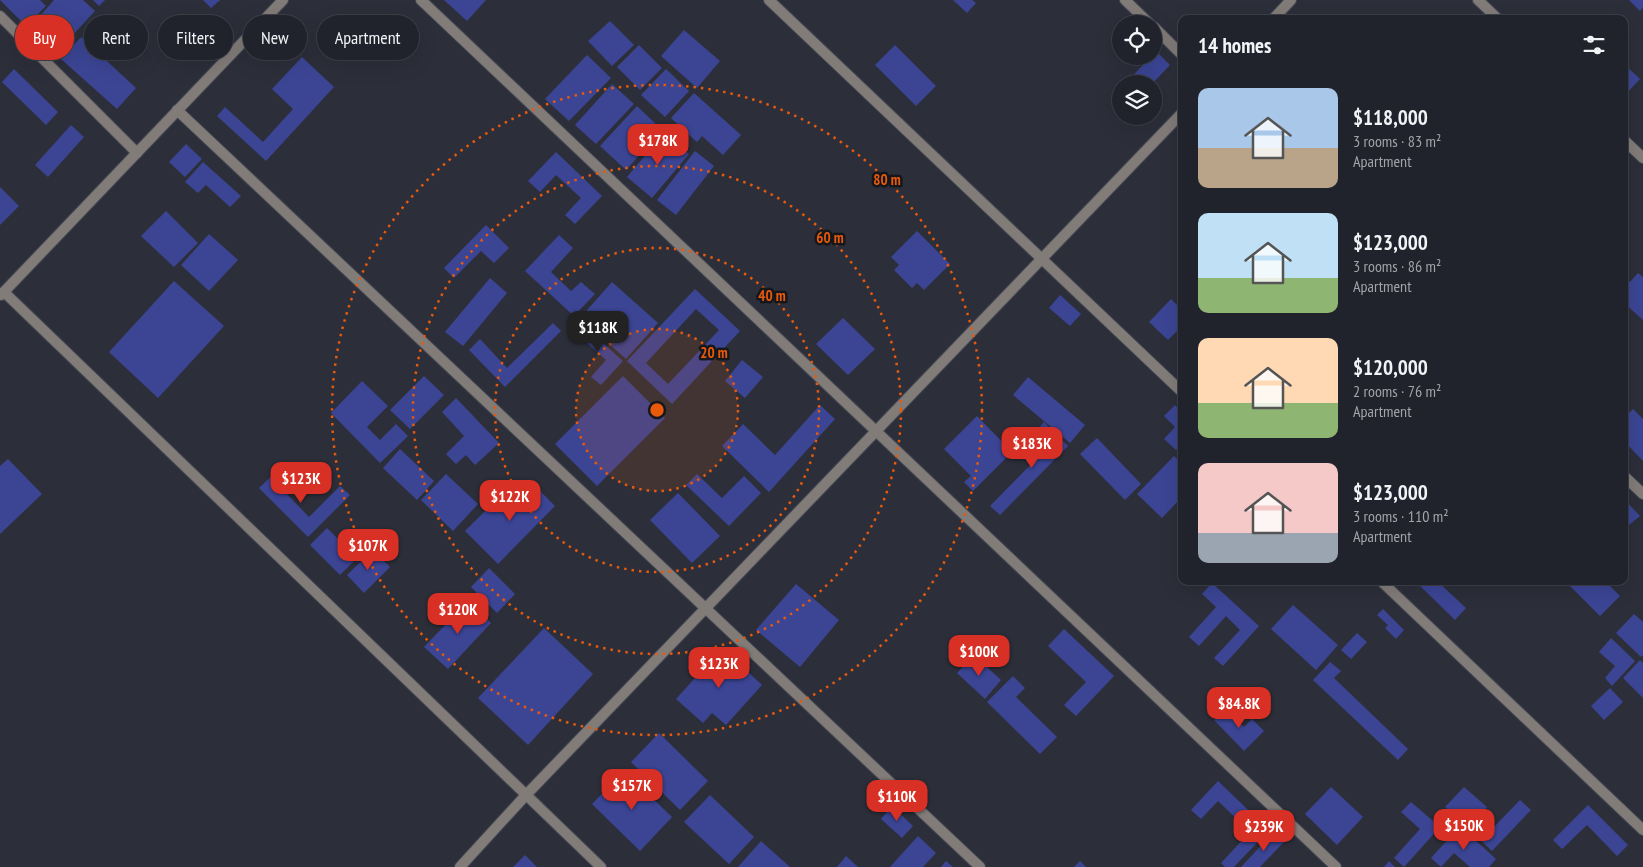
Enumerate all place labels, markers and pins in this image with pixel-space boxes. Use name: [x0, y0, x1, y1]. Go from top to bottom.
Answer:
pin: $178K: [623, 124, 693, 166]
pin: $118K: [563, 310, 633, 353]
centre of rings: [648, 401, 666, 419]
pin: $183K: [997, 426, 1067, 469]
pin: $123K: [266, 462, 336, 504]
pin: $122K: [475, 480, 545, 522]
pin: $107K: [333, 528, 403, 571]
pin: $120K: [423, 592, 493, 635]
pin: $100K: [944, 634, 1014, 677]
pin: $123K: [684, 646, 754, 689]
pin: $84.8K: [1198, 686, 1280, 729]
pin: $157K: [597, 768, 667, 811]
pin: $110K: [862, 780, 932, 822]
pin: $150K: [1429, 808, 1499, 851]
pin: $239K: [1229, 810, 1299, 852]

